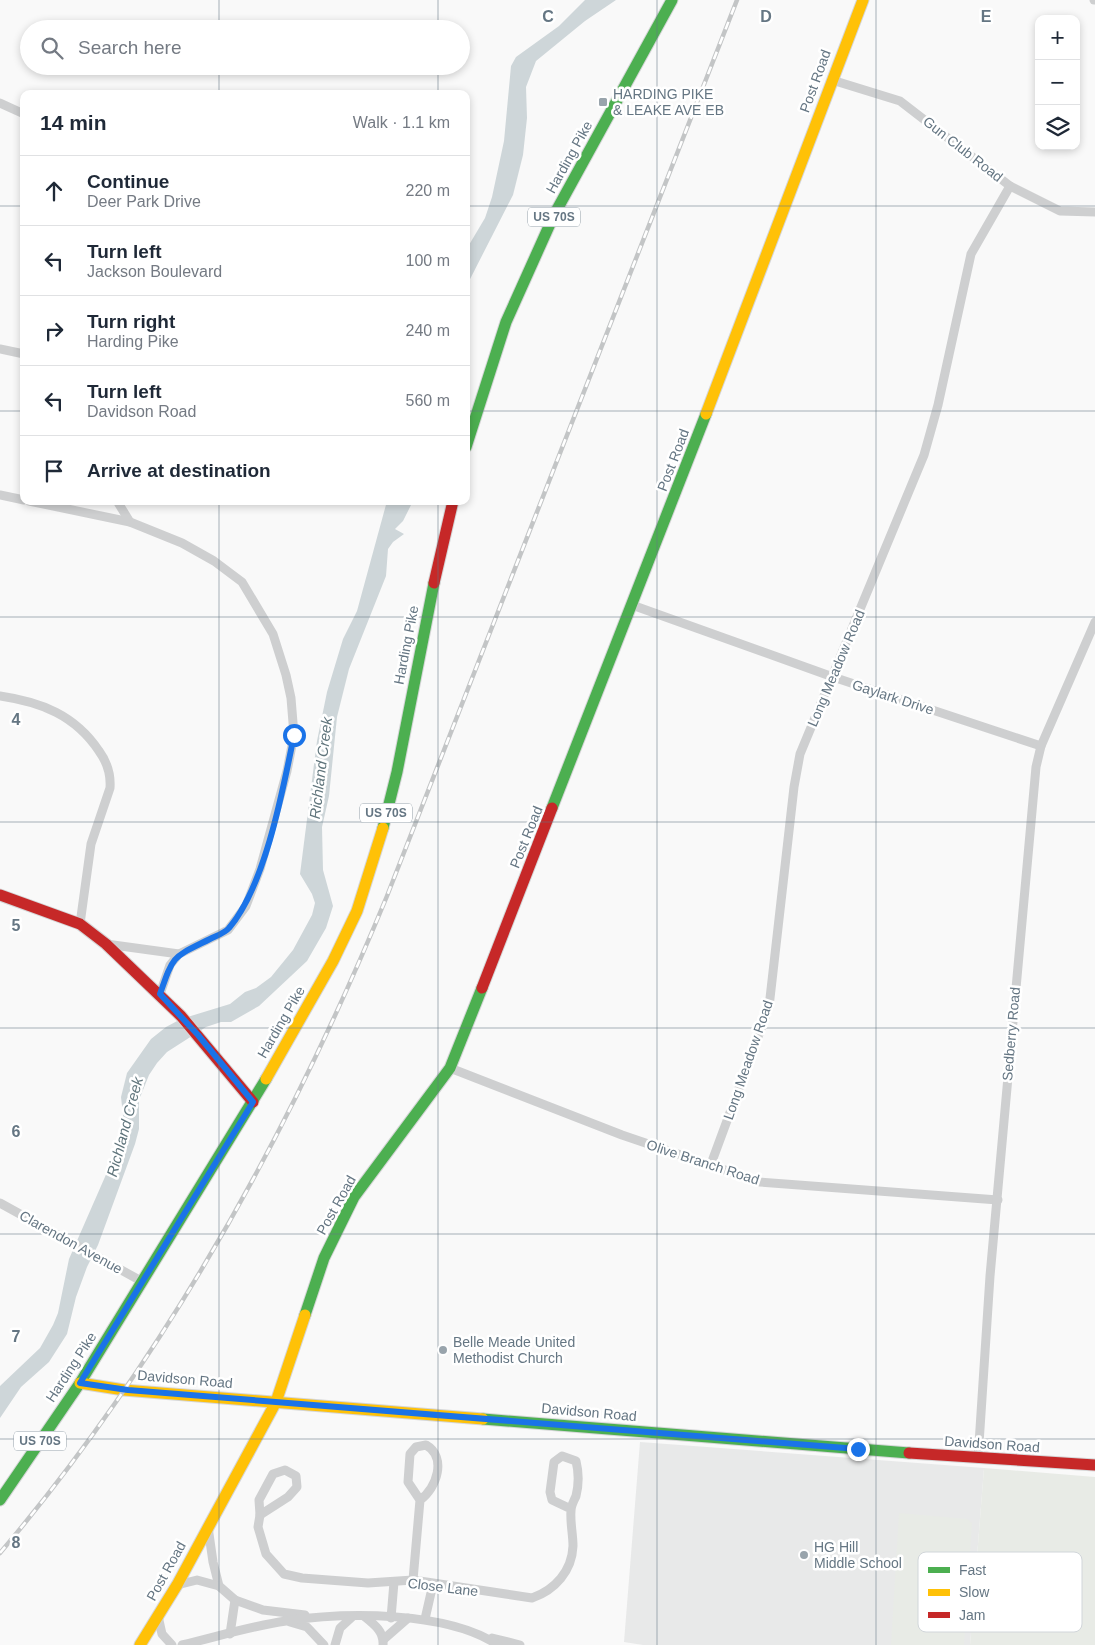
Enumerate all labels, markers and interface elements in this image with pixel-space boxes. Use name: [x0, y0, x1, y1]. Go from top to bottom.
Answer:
text: C: [542, 8, 554, 25]
text: D: [760, 8, 772, 25]
text: E: [981, 8, 992, 25]
map controls: [1035, 15, 1080, 150]
button: +: [1035, 15, 1080, 60]
search box: [20, 20, 470, 75]
icon: search: [38, 34, 66, 62]
text: Search here: [78, 37, 182, 58]
street label: Post Road: [796, 48, 834, 114]
button: −: [1035, 60, 1080, 105]
place label: HARDING PIKE & LEAKE AVE EB: [613, 86, 724, 118]
marker: HARDING PIKE & LEAKE AVE EB: [597, 96, 609, 108]
button: layers: [1035, 105, 1080, 150]
text: 14 min: [40, 111, 107, 134]
street label: Gun Club Road: [920, 113, 1006, 185]
text: Walk · 1.1 km: [353, 114, 450, 131]
street label: Harding Pike: [543, 118, 596, 196]
text: Continue: [87, 171, 169, 192]
icon: ahead: [40, 177, 68, 205]
text: 220 m: [406, 182, 450, 199]
text: Deer Park Drive: [87, 193, 201, 210]
road number: US 70S: [528, 208, 580, 226]
text: Turn left: [87, 241, 162, 262]
icon: left: [40, 247, 68, 275]
text: 100 m: [406, 252, 450, 269]
text: Jackson Boulevard: [87, 263, 222, 280]
text: Turn right: [87, 311, 175, 332]
icon: right: [40, 317, 68, 345]
text: 240 m: [406, 322, 450, 339]
text: Harding Pike: [87, 333, 179, 350]
text: Turn left: [87, 381, 162, 402]
icon: left: [40, 387, 68, 415]
text: 560 m: [406, 392, 450, 409]
text: Davidson Road: [87, 403, 196, 420]
street label: Post Road: [654, 427, 692, 493]
icon: arrive: [40, 457, 68, 485]
text: Arrive at destination: [87, 460, 271, 481]
street label: Harding Pike: [390, 604, 422, 686]
street label: Long Meadow Road: [804, 607, 868, 729]
street label: Gaylark Drive: [850, 676, 936, 718]
text: 4: [12, 711, 21, 728]
water label: Richland Creek: [306, 715, 335, 820]
route start: [283, 724, 306, 747]
road number: US 70S: [360, 804, 412, 822]
street label: Post Road: [506, 804, 546, 870]
text: 5: [12, 917, 21, 934]
street label: Harding Pike: [254, 983, 308, 1061]
street label: Sedberry Road: [999, 986, 1023, 1082]
street label: Long Meadow Road: [720, 998, 776, 1122]
water label: Richland Creek: [103, 1074, 146, 1179]
text: 6: [12, 1123, 21, 1140]
street label: Olive Branch Road: [645, 1136, 761, 1188]
street label: Post Road: [313, 1173, 359, 1237]
street label: Clarendon Avenue: [17, 1207, 125, 1277]
text: 7: [12, 1328, 21, 1345]
street label: Harding Pike: [42, 1329, 100, 1405]
place label: Belle Meade United Methodist Church: [453, 1334, 575, 1366]
marker: Belle Meade United Methodist Church: [437, 1344, 449, 1356]
street label: Davidson Road: [137, 1367, 233, 1391]
street label: Davidson Road: [541, 1400, 637, 1424]
road number: US 70S: [14, 1432, 66, 1450]
street label: Davidson Road: [944, 1433, 1040, 1455]
route end: [847, 1438, 870, 1461]
text: 8: [12, 1534, 21, 1551]
street label: Post Road: [143, 1539, 189, 1603]
place label: HG Hill Middle School: [814, 1539, 902, 1571]
marker: HG Hill Middle School: [798, 1549, 810, 1561]
legend: [918, 1552, 1082, 1632]
text: Fast: [959, 1562, 986, 1578]
street label: Close Lane: [407, 1575, 479, 1599]
text: Slow: [959, 1584, 990, 1600]
text: Jam: [959, 1607, 985, 1623]

